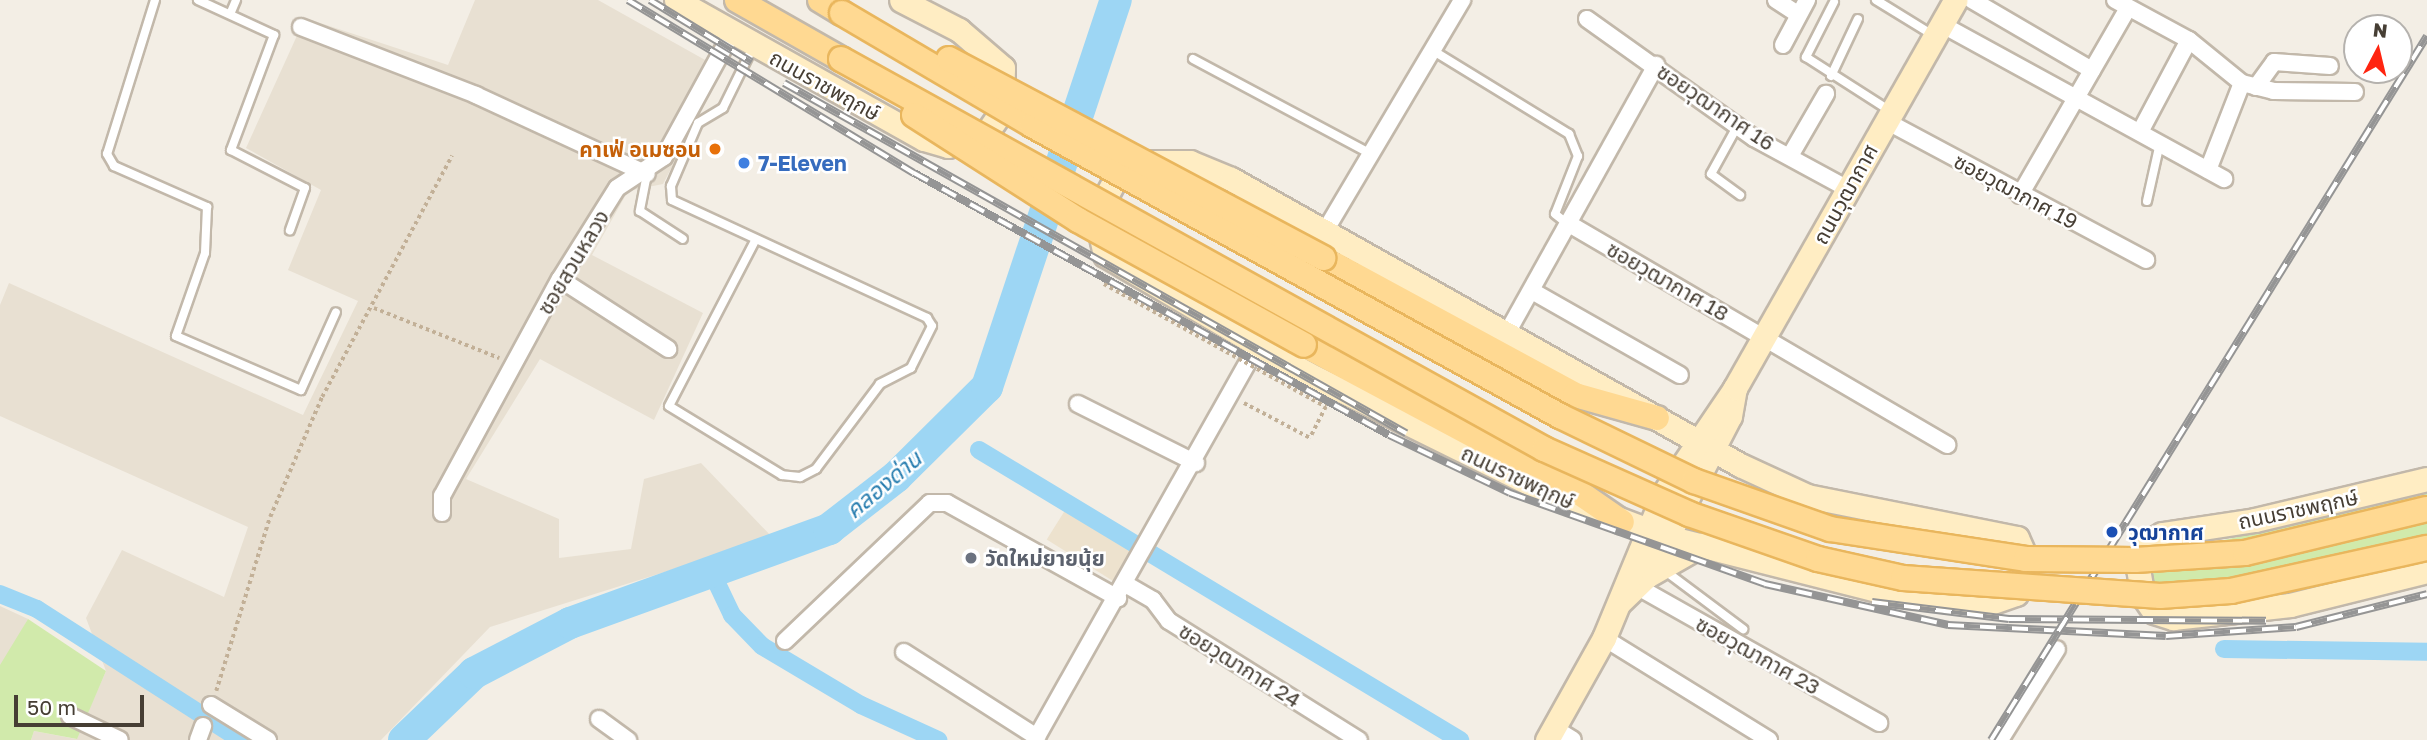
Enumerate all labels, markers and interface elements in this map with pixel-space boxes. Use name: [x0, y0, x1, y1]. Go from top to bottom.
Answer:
north arrow: [2343, 14, 2413, 84]
text: N: [2372, 17, 2389, 42]
street label: ถนนราชพฤกษ์: [766, 44, 884, 126]
street label: ซอยวุฒากาศ 16: [1652, 58, 1780, 156]
place label: คาเฟ่ อเมซอน: [579, 136, 701, 162]
street label: ถนนวุฒากาศ: [1807, 140, 1883, 248]
marker: คาเฟ่ อเมซอน: [707, 141, 723, 157]
street label: ซอยวุฒากาศ 19: [1950, 148, 2082, 234]
place label: 7-Eleven: [758, 150, 847, 176]
marker: 7-Eleven: [736, 155, 752, 171]
street label: ซอยสวนหลวง: [532, 205, 614, 319]
street label: ซอยวุฒากาศ 18: [1603, 236, 1733, 326]
street label: ถนนราชพฤกษ์: [1457, 440, 1579, 514]
water label: คลองด่าน: [839, 444, 927, 524]
street label: ถนนราชพฤกษ์: [2236, 484, 2360, 534]
place label: วุฒากาศ: [2128, 519, 2204, 545]
marker: วุฒากาศ: [2102, 522, 2122, 542]
place label: วัดใหม่ยายนุ้ย: [985, 545, 1105, 571]
marker: วัดใหม่ยายนุ้ย: [963, 550, 979, 566]
street label: ซอยวุฒากาศ 23: [1692, 611, 1824, 699]
street label: ซอยวุฒากาศ 24: [1175, 618, 1305, 712]
scale bar: [18, 680, 147, 724]
text: 50 m: [27, 694, 76, 720]

